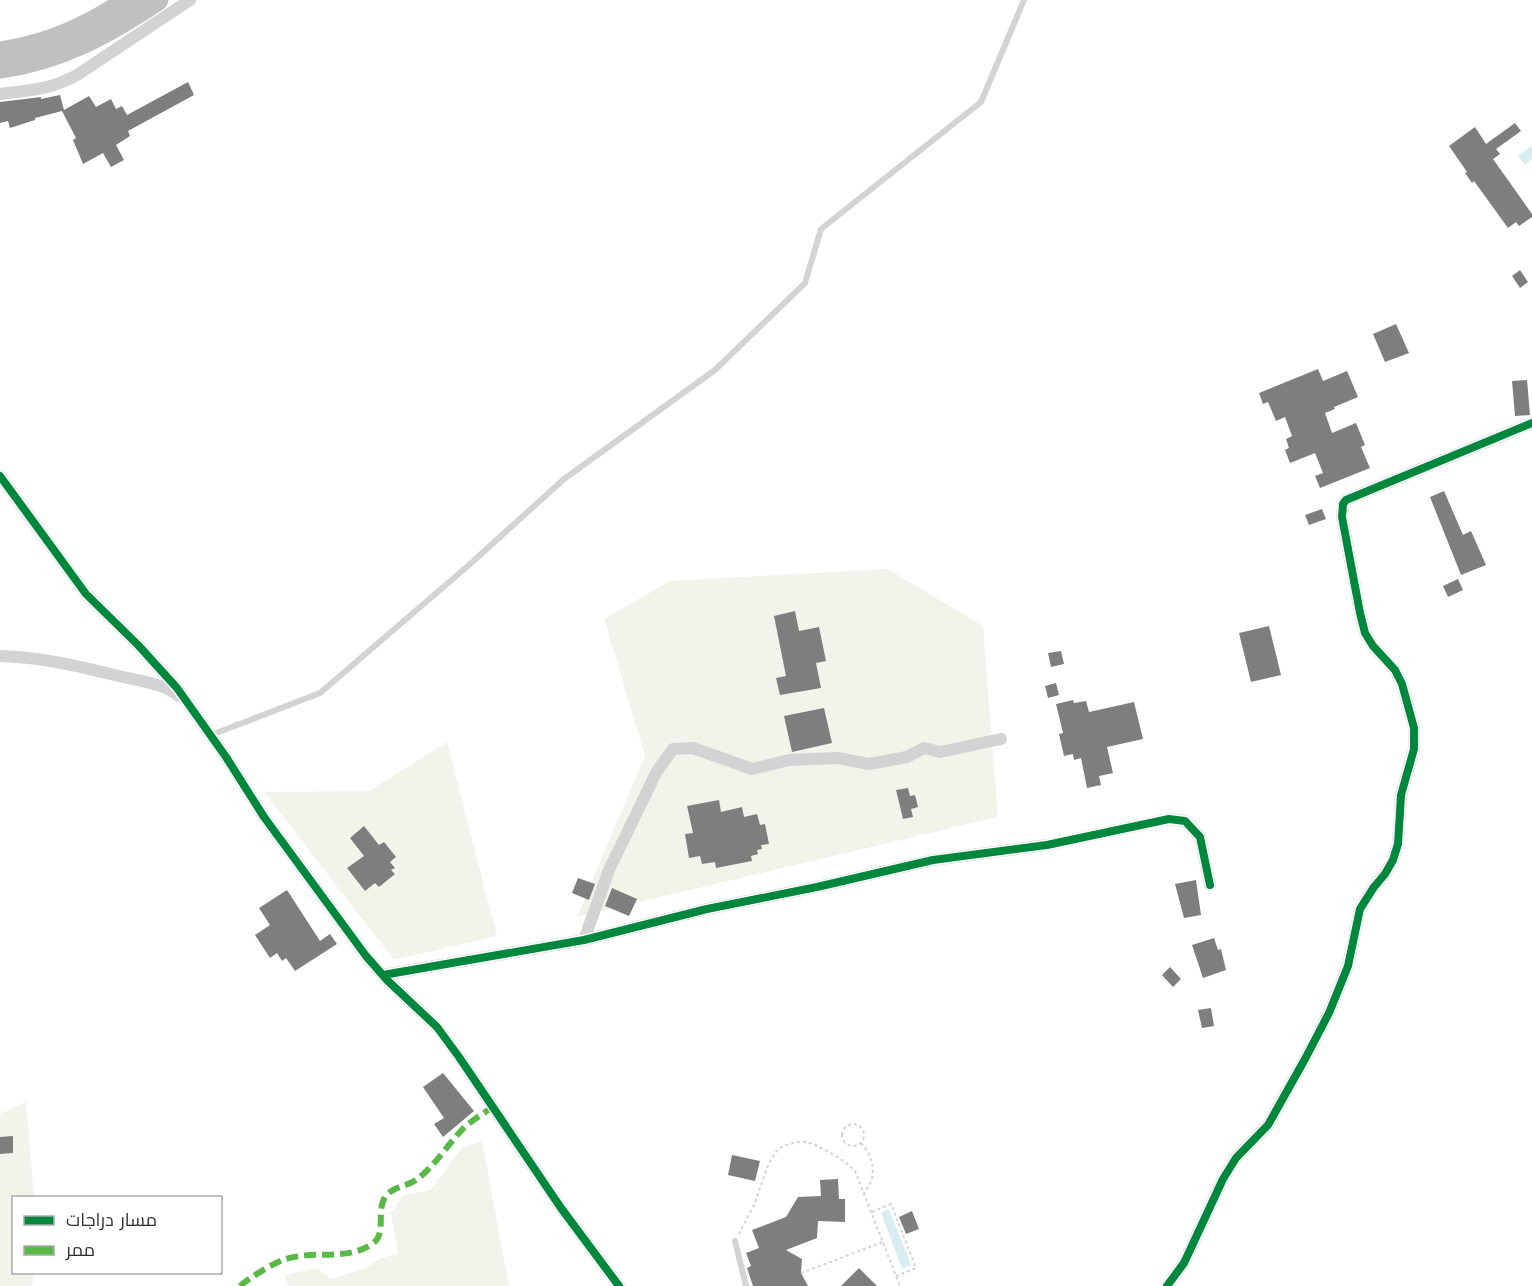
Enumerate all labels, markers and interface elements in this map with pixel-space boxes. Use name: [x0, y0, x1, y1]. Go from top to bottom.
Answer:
legend: [12, 1196, 222, 1274]
text: مسار دراجات: [66, 1209, 157, 1231]
text: ممر: [65, 1239, 95, 1261]

